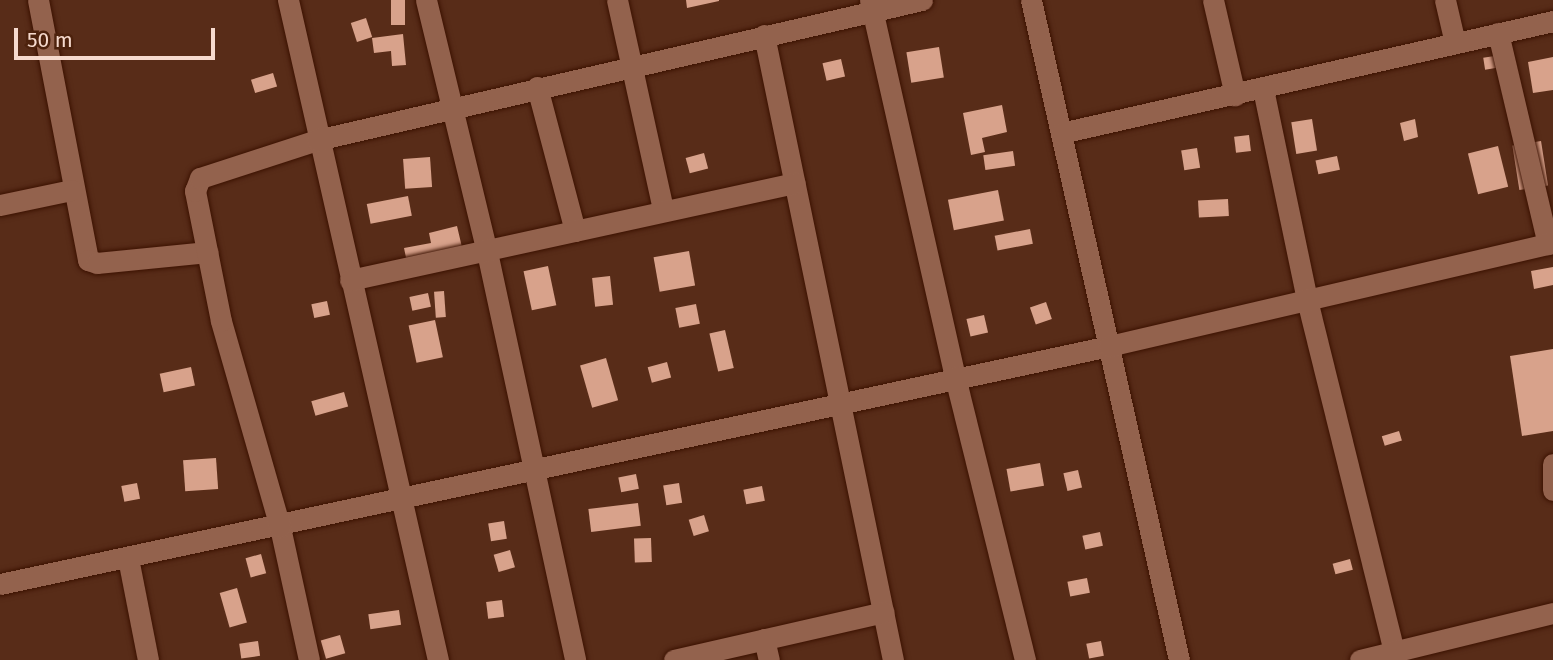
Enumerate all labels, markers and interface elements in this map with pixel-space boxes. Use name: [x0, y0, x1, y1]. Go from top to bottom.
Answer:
scale bar: [18, 14, 219, 58]
text: 50 m: [27, 27, 73, 53]

